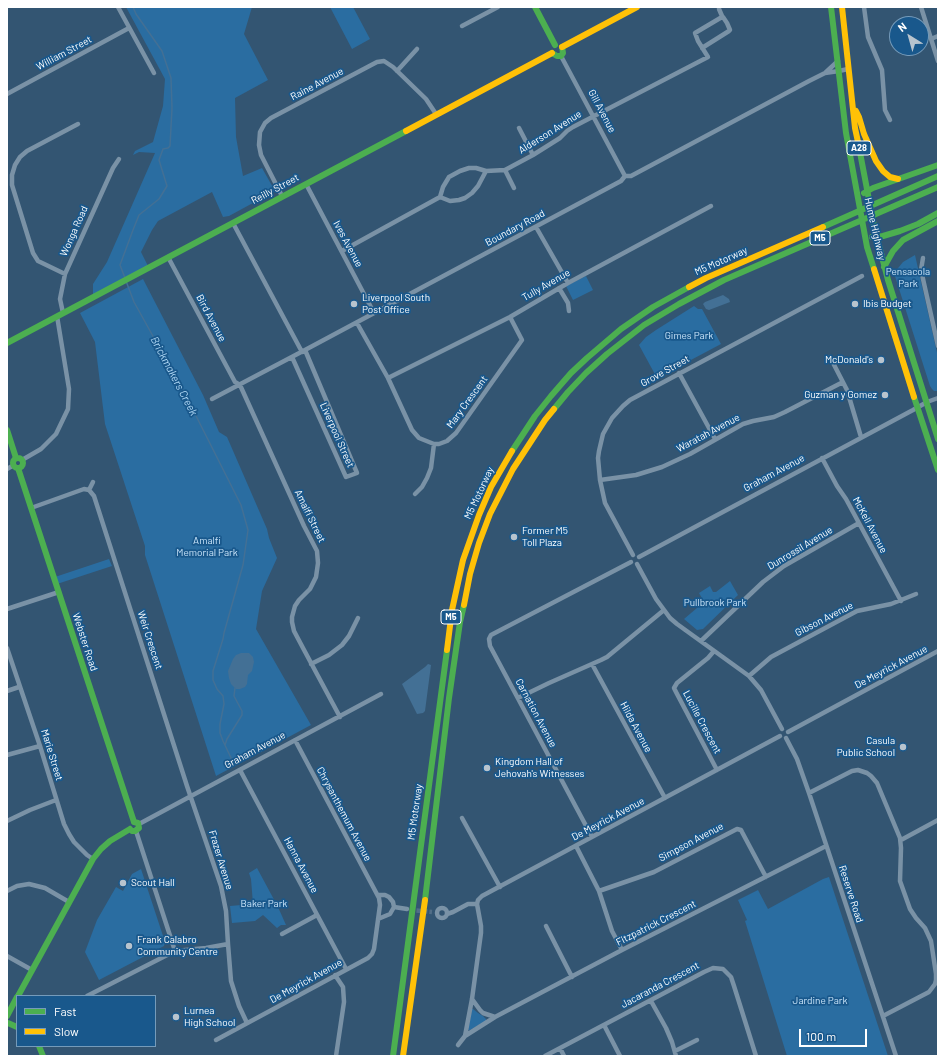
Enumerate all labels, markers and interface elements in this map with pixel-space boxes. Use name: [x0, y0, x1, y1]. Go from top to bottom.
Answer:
north arrow: [889, 16, 929, 56]
text: N: [895, 19, 909, 34]
street label: William Street: [34, 33, 94, 73]
street label: Raine Avenue: [288, 65, 346, 103]
street label: Gill Avenue: [586, 87, 618, 135]
street label: Alderson Avenue: [516, 108, 584, 156]
road number: A28: [847, 141, 871, 155]
street label: Reilly Street: [249, 171, 301, 207]
street label: Hume Highway: [862, 197, 888, 261]
street label: Wonga Road: [58, 204, 90, 258]
street label: Boundary Road: [483, 207, 547, 249]
street label: Ives Avenue: [331, 219, 365, 269]
road number: M5: [810, 231, 830, 245]
street label: M5 Motorway: [693, 244, 749, 278]
street label: Tully Avenue: [520, 266, 572, 304]
park label: Pensacola Park: [886, 266, 930, 290]
street label: Bird Avenue: [194, 292, 228, 344]
place label: Liverpool South Post Office: [362, 292, 430, 316]
place label: Ibis Budget: [863, 298, 912, 310]
marker: Liverpool South Post Office: [349, 299, 359, 309]
marker: Ibis Budget: [850, 299, 860, 309]
park label: Gimes Park: [665, 330, 713, 342]
water label: Brickmakers Creek: [148, 334, 200, 418]
street label: Grove Street: [638, 353, 692, 389]
place label: McDonald's: [825, 354, 873, 366]
marker: McDonald's: [876, 355, 886, 365]
street label: Mary Crescent: [444, 373, 490, 431]
place label: Guzman y Gomez: [804, 389, 877, 401]
marker: Guzman y Gomez: [880, 390, 890, 400]
street label: Liverpool Street: [317, 401, 357, 469]
street label: Waratah Avenue: [674, 411, 742, 455]
street label: Graham Avenue: [741, 452, 807, 494]
street label: M5 Motorway: [462, 465, 496, 521]
street label: Amalfi Street: [292, 488, 328, 544]
street label: McKell Avenue: [850, 495, 890, 555]
street label: Dunrossil Avenue: [765, 524, 835, 572]
place label: Former M5 Toll Plaza: [522, 525, 568, 548]
marker: Former M5 Toll Plaza: [509, 532, 519, 542]
park label: Amalfi Memorial Park: [176, 535, 238, 558]
park label: Pullbrook Park: [684, 597, 746, 609]
street label: Gibson Avenue: [793, 599, 855, 639]
street label: Weir Crescent: [135, 609, 165, 671]
road number: M5: [441, 610, 461, 624]
street label: Webster Road: [70, 611, 100, 673]
street label: De Meyrick Avenue: [853, 643, 929, 691]
street label: Carnation Avenue: [513, 677, 559, 749]
street label: Lucille Crescent: [680, 688, 724, 756]
street label: Hilda Avenue: [618, 700, 654, 754]
street label: Marie Street: [39, 728, 65, 782]
street label: Graham Avenue: [222, 729, 288, 771]
place label: Casula Public School: [837, 735, 895, 758]
marker: Casula Public School: [898, 742, 908, 752]
place label: Kingdom Hall of Jehovah's Witnesses: [495, 756, 584, 780]
marker: Kingdom Hall of Jehovah's Witnesses: [482, 763, 492, 773]
street label: Chrysanthemum Avenue: [314, 765, 374, 863]
street label: M5 Motorway: [405, 783, 425, 841]
street label: De Meyrick Avenue: [570, 795, 646, 843]
street label: Simpson Avenue: [657, 820, 725, 864]
street label: Frazer Avenue: [206, 829, 236, 891]
street label: Hanna Avenue: [281, 835, 321, 895]
street label: Reserve Road: [836, 864, 866, 924]
place label: Scout Hall: [131, 877, 175, 889]
marker: Scout Hall: [118, 878, 128, 888]
park label: Baker Park: [241, 898, 287, 910]
street label: Fitzpatrick Crescent: [614, 898, 698, 948]
place label: Frank Calabro Community Centre: [137, 934, 218, 958]
marker: Frank Calabro Community Centre: [124, 941, 134, 951]
street label: De Meyrick Avenue: [268, 956, 344, 1006]
street label: Jacaranda Crescent: [619, 959, 701, 1011]
legend: [16, 995, 156, 1047]
park label: Jardine Park: [793, 995, 847, 1007]
text: Fast: [54, 1004, 77, 1018]
place label: Lurnea High School: [184, 1005, 235, 1028]
marker: Lurnea High School: [171, 1012, 181, 1022]
scale bar: [801, 1021, 869, 1047]
text: Slow: [54, 1024, 79, 1038]
text: 100 m: [806, 1029, 836, 1043]

